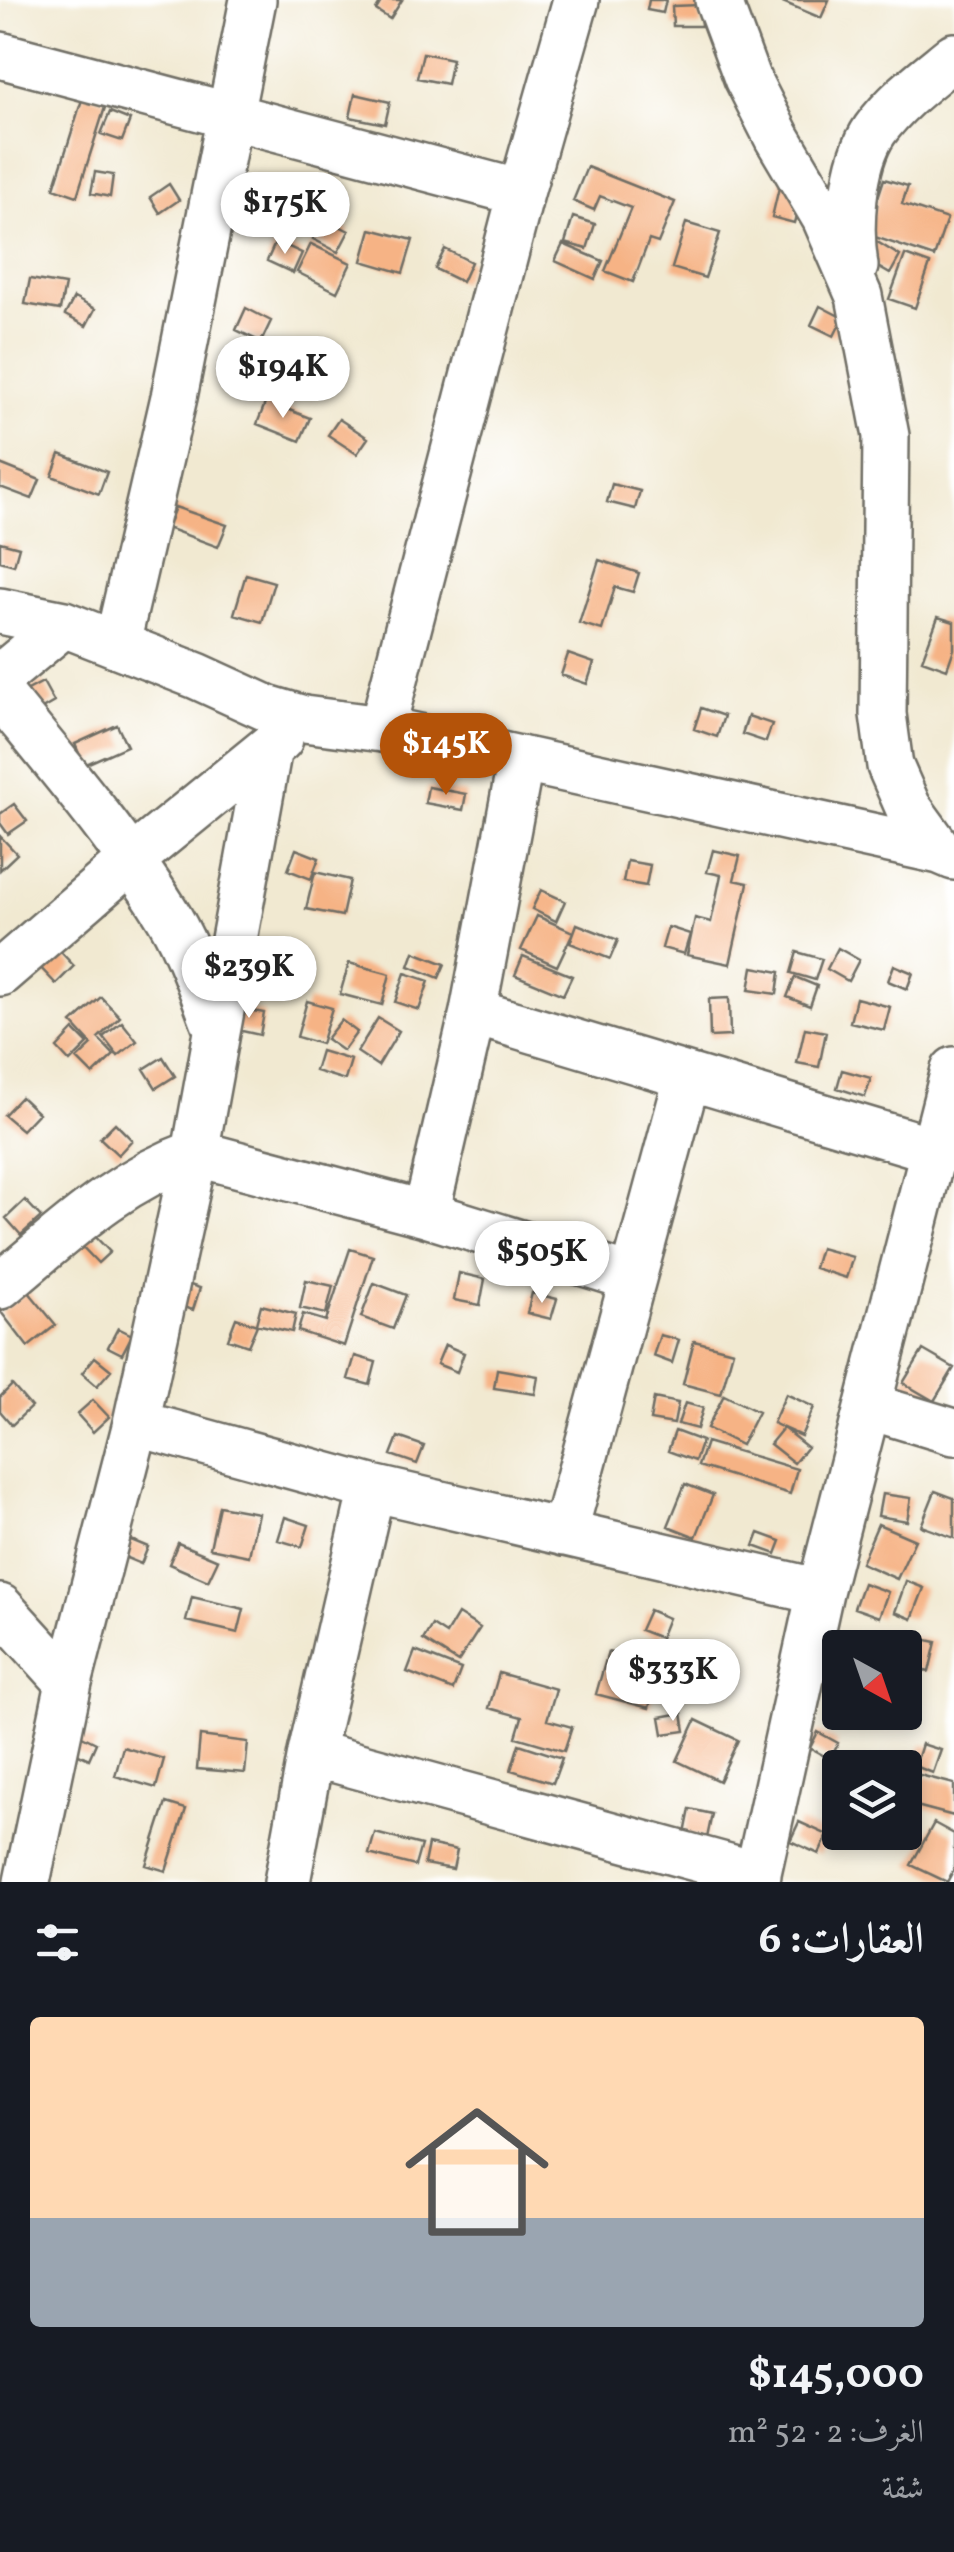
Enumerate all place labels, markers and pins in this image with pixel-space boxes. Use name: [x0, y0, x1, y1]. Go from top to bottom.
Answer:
pin: $175K: [215, 172, 355, 257]
pin: $194K: [213, 336, 353, 421]
pin: $145K: [376, 713, 516, 798]
pin: $239K: [179, 936, 319, 1021]
pin: $505K: [472, 1221, 612, 1306]
pin: $333K: [603, 1639, 743, 1724]

